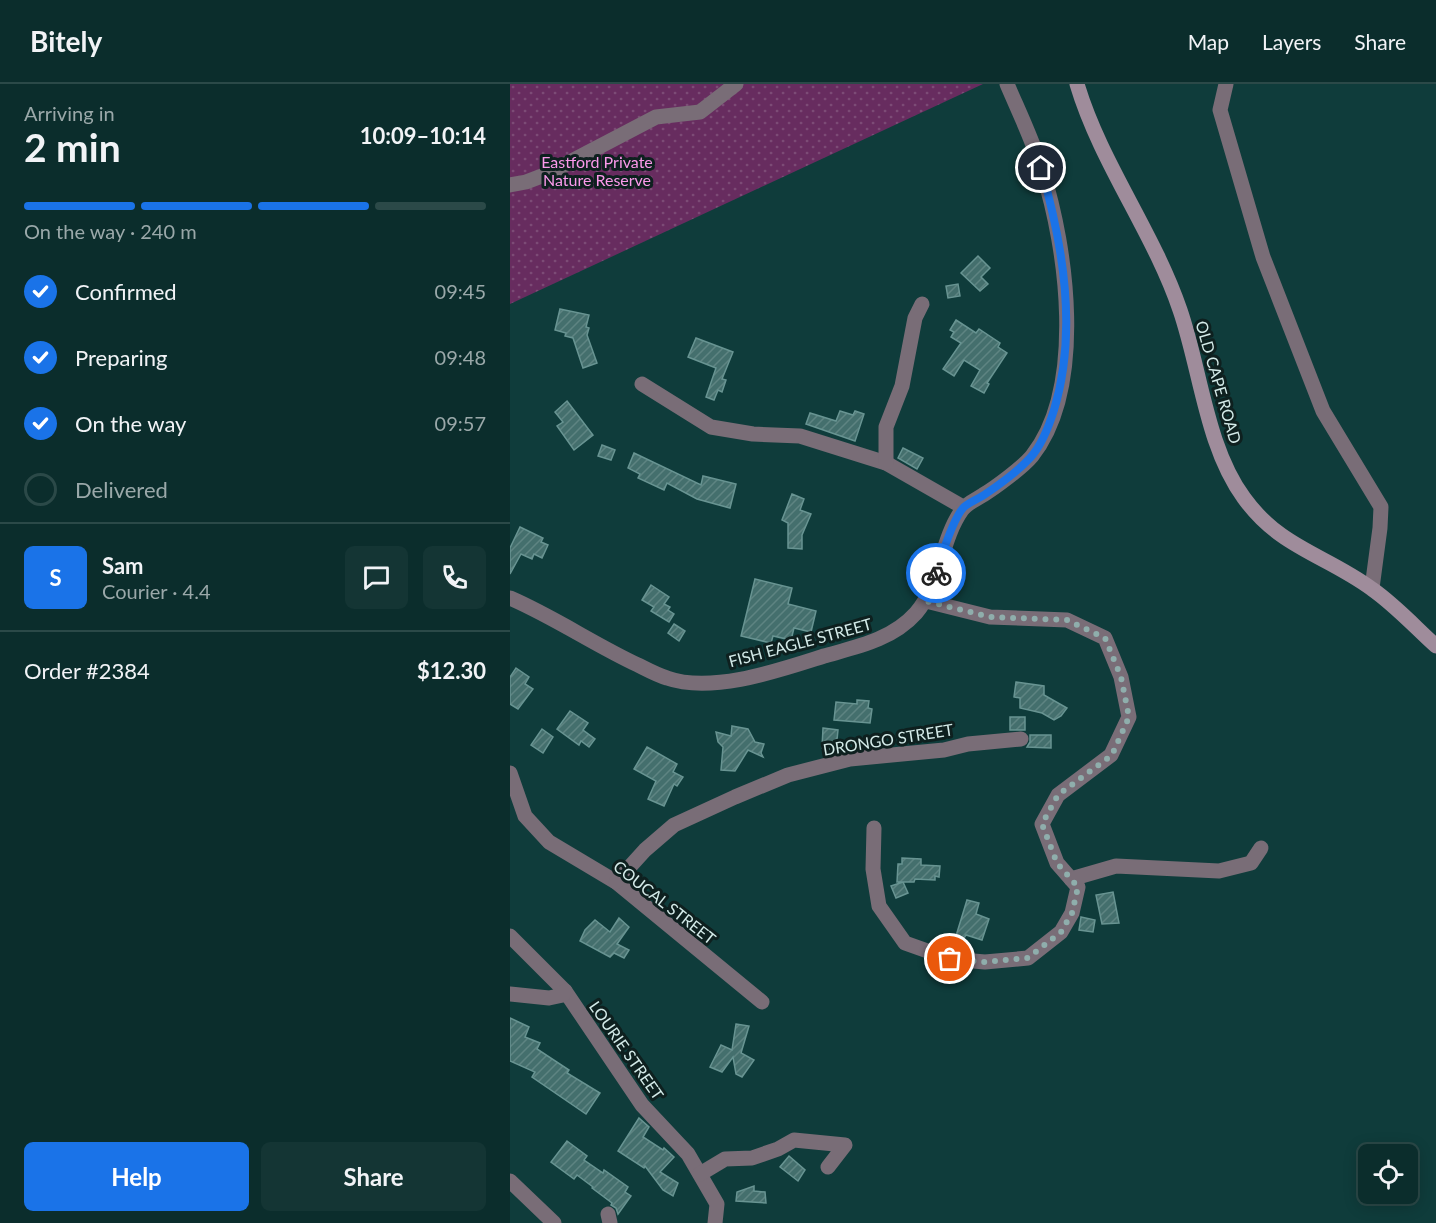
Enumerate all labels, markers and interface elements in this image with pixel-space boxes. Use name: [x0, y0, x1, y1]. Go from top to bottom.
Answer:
text: Bitely: [30, 24, 102, 58]
text: Map: [1188, 29, 1229, 54]
text: Layers: [1262, 29, 1321, 54]
text: Share: [1354, 29, 1406, 54]
text: Arriving in: [24, 101, 115, 125]
text: 10:09–10:14: [360, 122, 486, 149]
text: 2 min: [24, 124, 121, 170]
pin: [1015, 142, 1066, 193]
icon: home: [1024, 151, 1057, 184]
park label: Eastford Private Nature Reserve: [541, 152, 653, 189]
text: On the way · 240 m: [24, 219, 197, 243]
icon: check: [24, 275, 57, 308]
text: Confirmed: [75, 278, 177, 305]
text: 09:45: [435, 279, 486, 303]
street label: OLD CAPE ROAD: [1192, 318, 1246, 446]
icon: check: [24, 341, 57, 374]
text: Preparing: [75, 344, 167, 371]
text: 09:48: [435, 345, 486, 369]
icon: check: [24, 407, 57, 440]
text: On the way: [75, 410, 186, 437]
text: 09:57: [435, 411, 486, 435]
text: Delivered: [75, 476, 168, 503]
courier: [906, 543, 966, 603]
button: chat: [345, 546, 408, 609]
button: phone: [423, 546, 486, 609]
text: Sam: [102, 552, 144, 579]
icon: bike: [920, 557, 953, 590]
text: S: [49, 564, 62, 591]
text: Courier · 4.4: [102, 579, 211, 603]
street label: FISH EAGLE STREET: [726, 614, 874, 670]
text: Order #2384: [24, 657, 150, 684]
text: $12.30: [417, 657, 486, 684]
street label: DRONGO STREET: [821, 719, 955, 759]
street label: COUCAL STREET: [610, 856, 720, 948]
pin: [924, 933, 975, 984]
icon: bag: [933, 942, 966, 975]
street label: LOURIE STREET: [586, 997, 668, 1103]
button: Help: [24, 1142, 249, 1211]
button: Share: [261, 1142, 486, 1211]
map controls: [1358, 1144, 1418, 1204]
button: locate: [1358, 1144, 1418, 1204]

